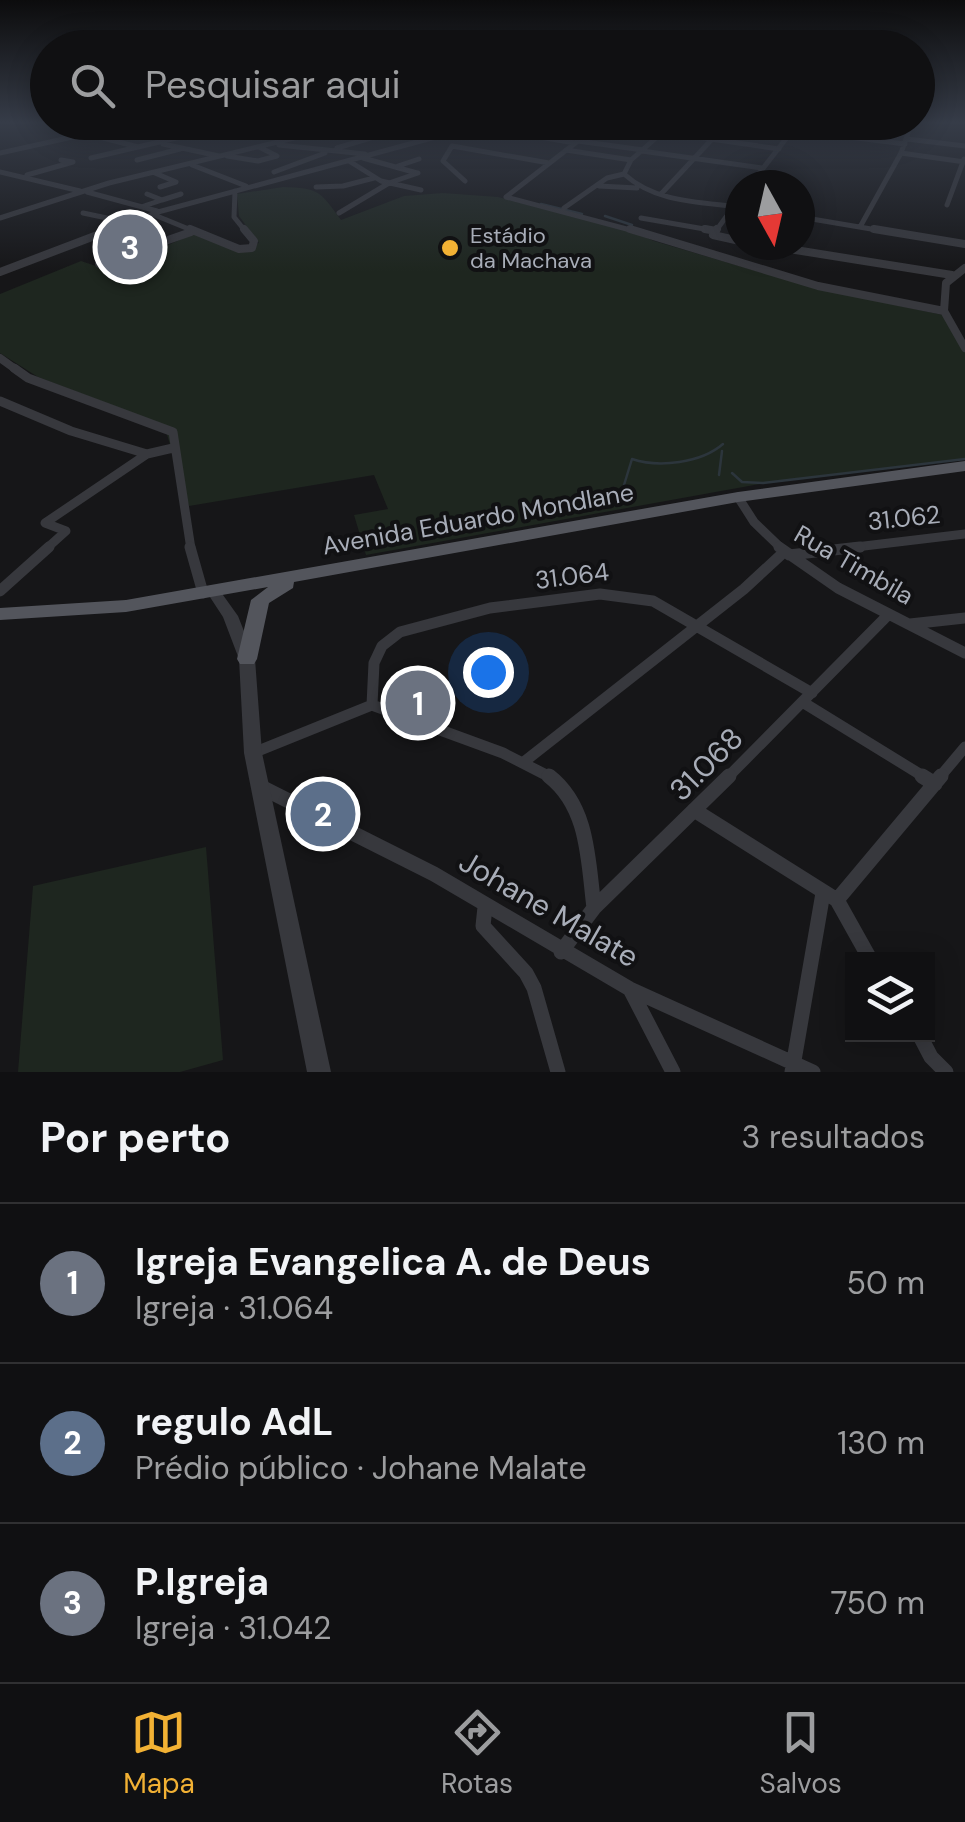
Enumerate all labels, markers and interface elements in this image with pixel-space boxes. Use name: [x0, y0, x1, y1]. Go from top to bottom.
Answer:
search box: [30, 30, 935, 140]
icon: search: [65, 58, 120, 113]
text: Pesquisar aqui: [145, 60, 401, 110]
north arrow: [725, 170, 815, 260]
pin: 3: [98, 210, 162, 284]
place label: Estádio da Machava: [470, 221, 592, 275]
marker: Estádio da Machava: [439, 237, 461, 259]
street label: Avenida Eduardo Mondlane: [320, 475, 636, 563]
street label: 31.062: [866, 498, 942, 538]
street label: Rua Timbila: [788, 518, 920, 612]
street label: 31.064: [533, 555, 611, 597]
your location: [463, 647, 514, 698]
pin: 1: [386, 666, 450, 740]
street label: 31.068: [661, 719, 751, 809]
pin: 2: [290, 776, 356, 852]
street label: Johane Malate: [452, 842, 646, 976]
map controls: [845, 952, 935, 1042]
button: layers: [845, 952, 935, 1042]
text: Por perto: [40, 1110, 231, 1165]
text: 3 resultados: [742, 1116, 925, 1158]
text: Igreja Evangelica A. de Deus: [135, 1237, 651, 1287]
text: 1: [67, 1262, 78, 1304]
text: 50 m: [847, 1262, 925, 1304]
text: Igreja · 31.064: [135, 1287, 333, 1329]
text: regulo AdL: [135, 1397, 333, 1447]
text: 2: [63, 1422, 82, 1464]
text: 130 m: [837, 1422, 925, 1464]
text: Prédio público · Johane Malate: [135, 1447, 587, 1489]
text: P.Igreja: [135, 1557, 269, 1607]
text: 3: [63, 1582, 82, 1624]
text: 750 m: [830, 1582, 925, 1624]
text: Igreja · 31.042: [135, 1607, 331, 1649]
tab: Mapa: [123, 1705, 195, 1802]
tab: Rotas: [441, 1705, 513, 1802]
tab: Salvos: [759, 1705, 842, 1802]

